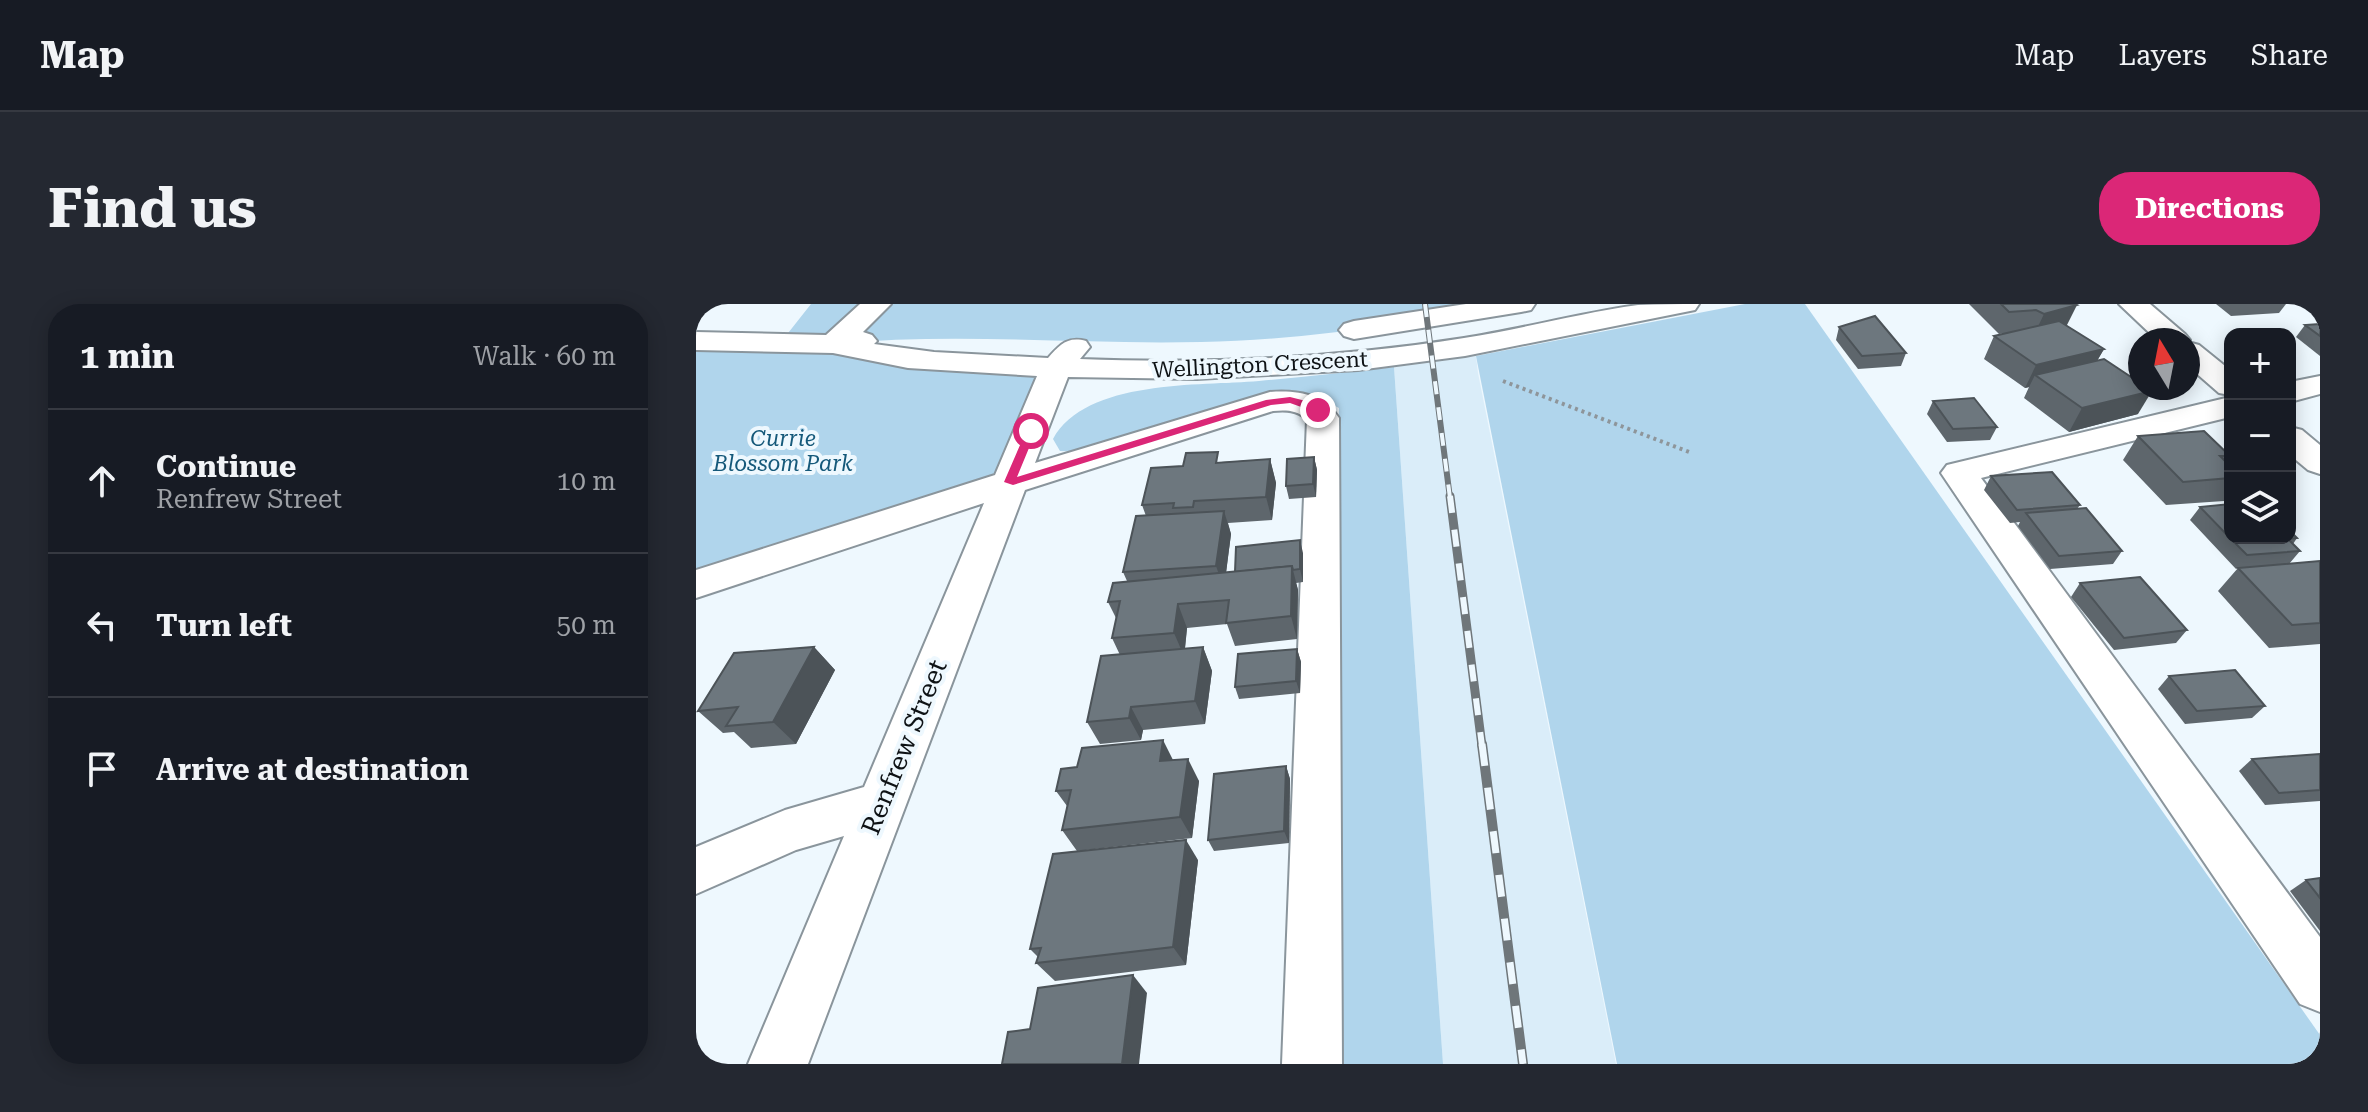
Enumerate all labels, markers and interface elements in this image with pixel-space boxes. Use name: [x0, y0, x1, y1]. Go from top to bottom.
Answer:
text: Map: [40, 33, 125, 77]
text: Map: [2015, 39, 2074, 72]
text: Layers: [2118, 39, 2207, 72]
text: Share: [2251, 39, 2328, 72]
button: Directions: [2099, 172, 2320, 245]
text: Find us: [48, 175, 257, 241]
north arrow: [2128, 328, 2200, 400]
map controls: [2224, 328, 2296, 544]
button: +: [2224, 328, 2296, 400]
text: 1 min: [80, 336, 175, 376]
text: Walk · 60 m: [473, 341, 616, 371]
street label: Wellington Crescent: [1151, 346, 1369, 383]
route end: [1300, 392, 1336, 428]
button: −: [2224, 400, 2296, 472]
route start: [1013, 413, 1049, 449]
park label: Currie Blossom Park: [712, 426, 853, 476]
text: Continue: [156, 449, 296, 484]
icon: ahead: [80, 459, 124, 503]
text: 10 m: [557, 466, 616, 496]
button: layers: [2224, 472, 2296, 544]
text: Renfrew Street: [156, 484, 342, 514]
icon: left: [80, 603, 124, 647]
text: Turn left: [156, 608, 292, 643]
text: 50 m: [557, 610, 616, 640]
street label: Renfrew Street: [855, 655, 953, 839]
icon: arrive: [80, 747, 124, 791]
text: Arrive at destination: [156, 752, 469, 787]

